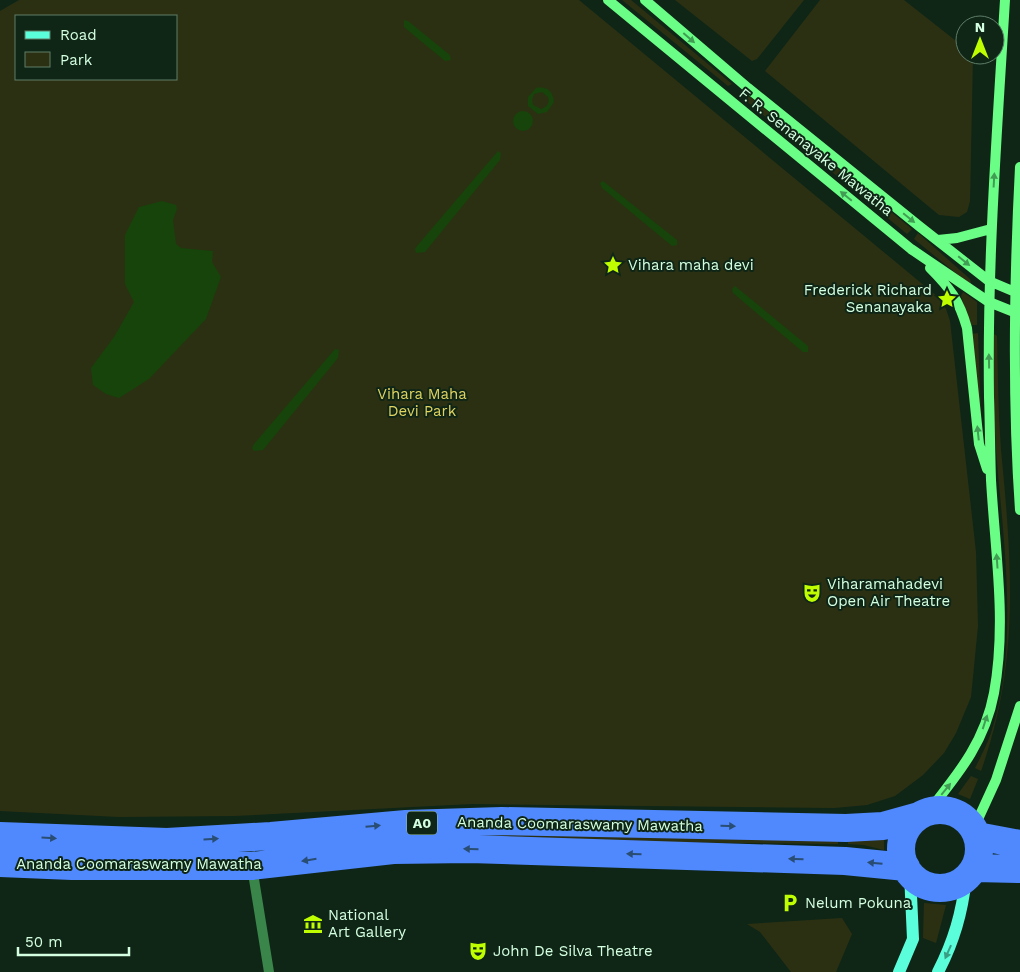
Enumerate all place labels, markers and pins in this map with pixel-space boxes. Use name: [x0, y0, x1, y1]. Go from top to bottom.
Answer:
place icon: Vihara maha devi: [602, 254, 624, 276]
place label: Vihara maha devi: [628, 256, 754, 274]
place label: Frederick Richard Senanayaka: [804, 281, 932, 316]
place icon: Frederick Richard Senanayaka: [936, 288, 958, 310]
place label: Viharamahadevi Open Air Theatre: [827, 575, 950, 610]
theatre icon: Viharamahadevi Open Air Theatre: [801, 582, 823, 604]
parking icon: Nelum Pokuna: [779, 892, 801, 914]
place label: Nelum Pokuna: [805, 894, 912, 912]
place label: National Art Gallery: [328, 906, 406, 941]
museum icon: National Art Gallery: [302, 913, 324, 935]
theatre icon: John De Silva Theatre: [467, 940, 489, 962]
place label: John De Silva Theatre: [493, 942, 653, 960]

